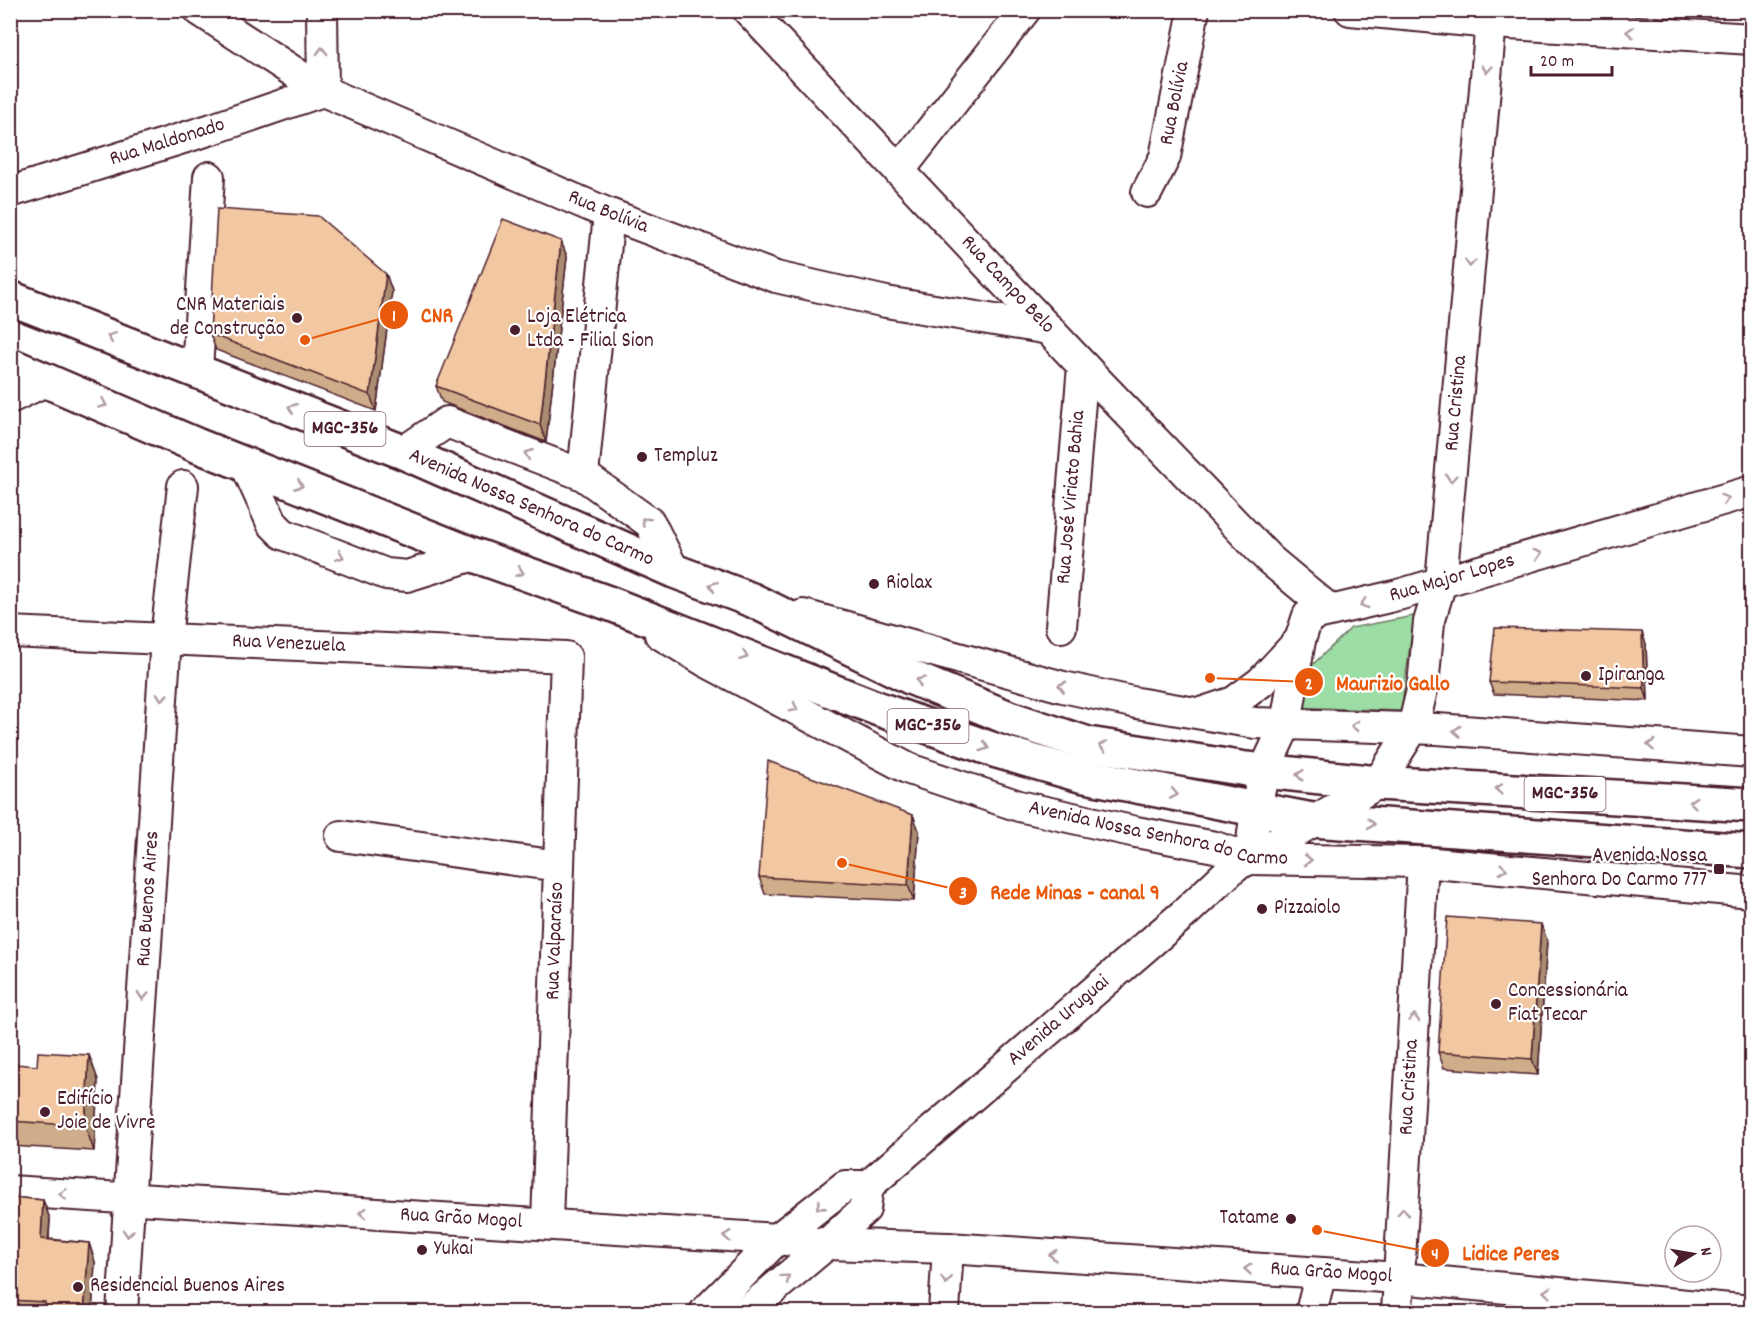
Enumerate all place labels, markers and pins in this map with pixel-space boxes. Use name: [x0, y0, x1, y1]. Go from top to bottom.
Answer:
place label: CNR Materiais de Construção: [170, 291, 285, 345]
callout: CNR: [379, 295, 465, 335]
place label: Loja Elétrica Ltda - Filial Sion: [527, 303, 654, 357]
marker: CNR Materiais de Construção: [290, 311, 304, 325]
marker: Loja Elétrica Ltda - Filial Sion: [508, 323, 522, 337]
place label: Templuz: [654, 442, 718, 472]
marker: Templuz: [635, 450, 649, 464]
place label: Riolax: [886, 569, 932, 599]
marker: Riolax: [867, 577, 881, 591]
place label: Ipiranga: [1598, 661, 1666, 691]
callout: Maurizio Gallo: [1294, 662, 1462, 702]
marker: Ipiranga: [1579, 669, 1593, 683]
place label: Avenida Nossa Senhora Do Carmo 777: [1532, 842, 1708, 896]
marker: Avenida Nossa Senhora Do Carmo 777: [1712, 862, 1726, 876]
callout: Rede Minas - canal 9: [948, 871, 1172, 911]
place label: Pizzaiolo: [1274, 894, 1341, 924]
marker: Pizzaiolo: [1255, 902, 1269, 916]
place label: Concessionária Fiat Tecar: [1508, 977, 1629, 1031]
marker: Concessionária Fiat Tecar: [1489, 997, 1503, 1011]
place label: Edifício Joie de Vivre: [57, 1085, 156, 1139]
marker: Edifício Joie de Vivre: [38, 1105, 52, 1119]
place label: Tatame: [1219, 1204, 1279, 1234]
marker: Tatame: [1284, 1212, 1298, 1226]
callout: Lidice Peres: [1420, 1233, 1572, 1273]
place label: Yukai: [434, 1235, 473, 1265]
marker: Yukai: [415, 1243, 429, 1257]
place label: Residencial Buenos Aires: [90, 1272, 285, 1302]
marker: Residencial Buenos Aires: [71, 1280, 85, 1294]

